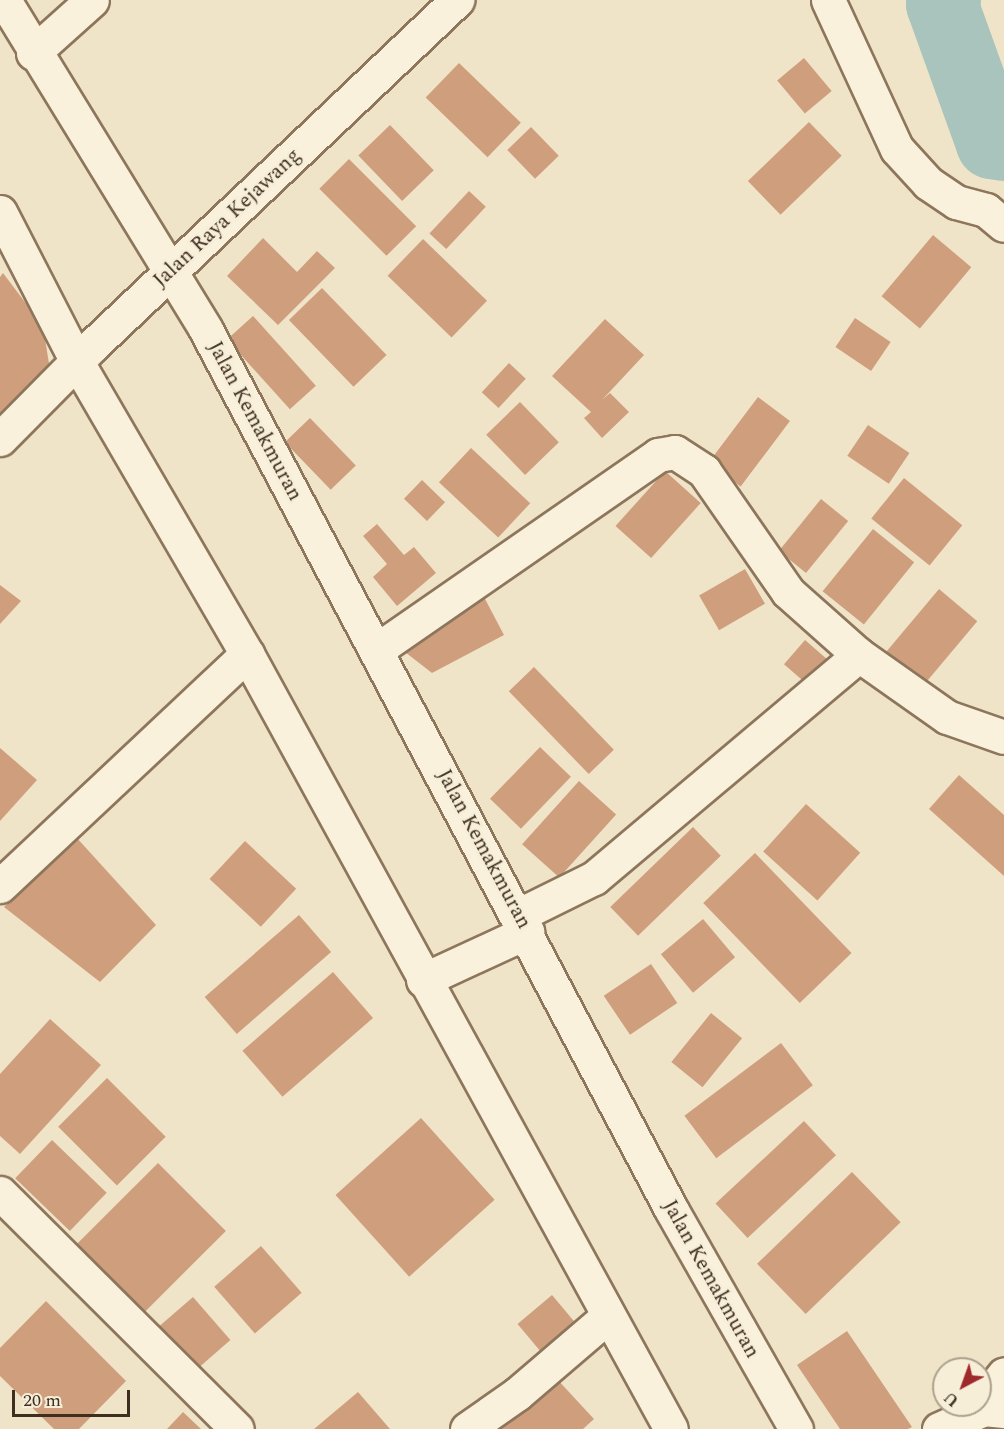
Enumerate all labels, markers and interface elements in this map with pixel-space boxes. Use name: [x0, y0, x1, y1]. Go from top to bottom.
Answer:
street label: Jalan Raya Kejawang: [148, 143, 306, 293]
street label: Jalan Kemakmuran: [202, 337, 308, 505]
street label: Jalan Kemakmuran: [431, 765, 537, 933]
street label: Jalan Kemakmuran: [657, 1195, 765, 1363]
north arrow: [932, 1357, 992, 1417]
scale bar: [15, 1378, 134, 1416]
text: U: [939, 1386, 964, 1413]
text: 20 m: [23, 1387, 61, 1414]

